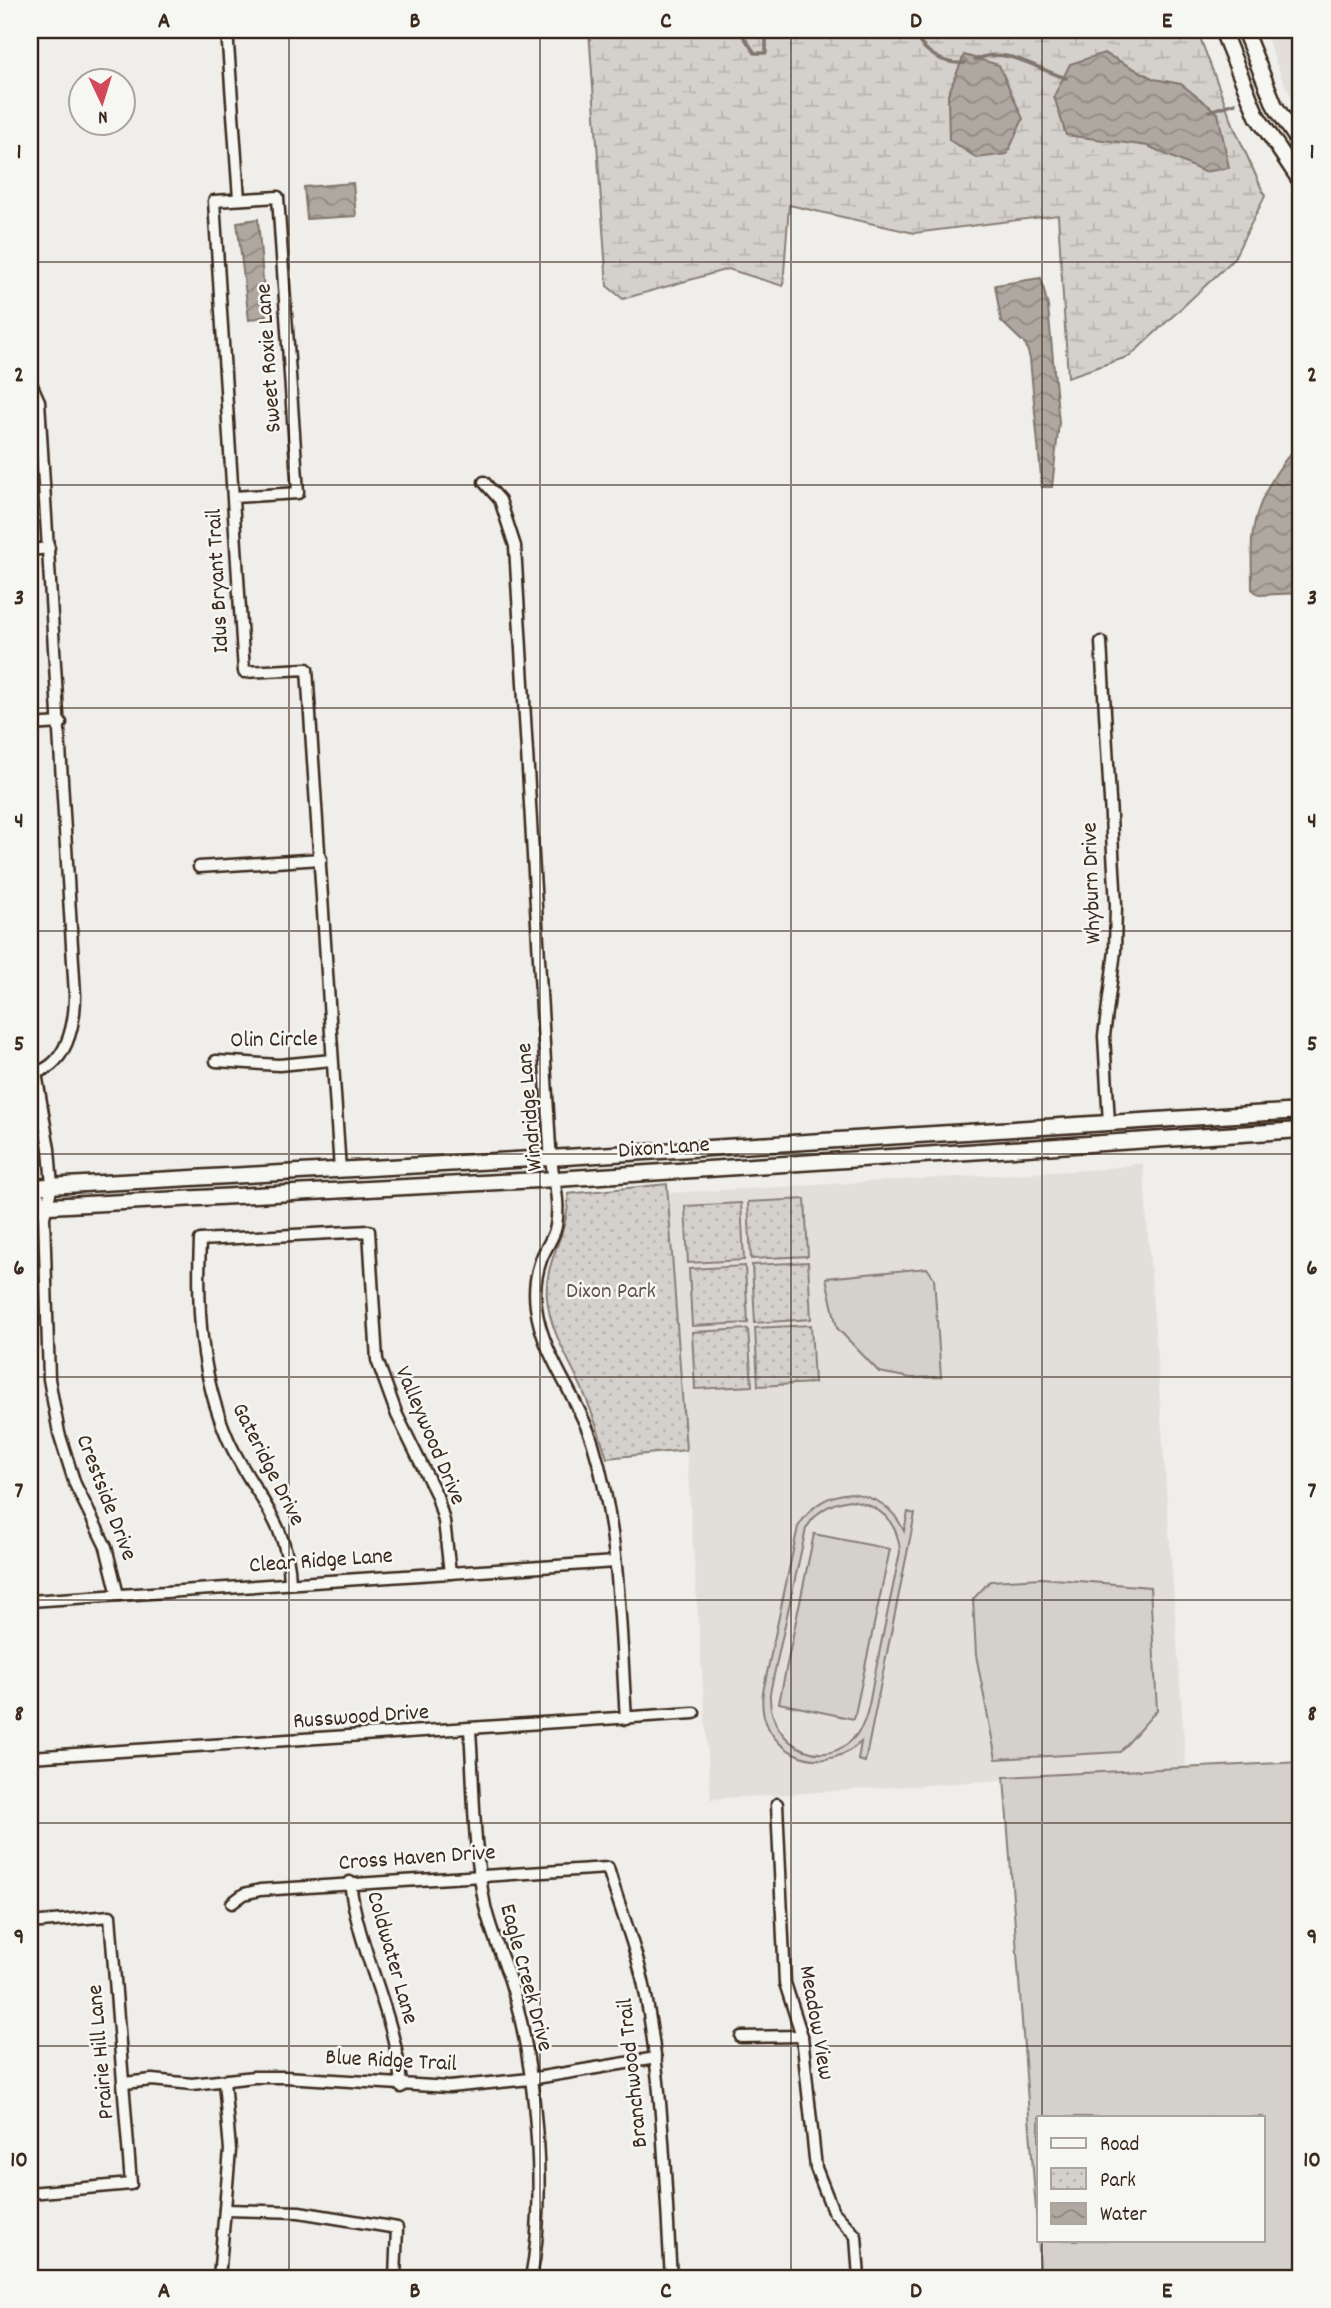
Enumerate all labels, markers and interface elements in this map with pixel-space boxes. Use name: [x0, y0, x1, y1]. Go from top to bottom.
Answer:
text: A: [158, 6, 170, 39]
text: B: [410, 6, 421, 39]
text: C: [660, 6, 672, 39]
text: D: [910, 6, 922, 39]
text: E: [1162, 6, 1173, 39]
north arrow: [66, 66, 136, 136]
text: N: [97, 102, 109, 129]
text: 1: [16, 137, 22, 170]
text: 1: [1309, 137, 1315, 170]
street label: Sweet Roxie Lane: [248, 282, 292, 434]
text: 2: [14, 360, 24, 393]
text: 2: [1307, 360, 1317, 393]
street label: Idus Bryant Trail: [199, 507, 239, 654]
text: 3: [14, 583, 24, 616]
text: 3: [1307, 583, 1317, 616]
text: 4: [14, 806, 24, 839]
text: 4: [1307, 806, 1317, 839]
street label: Whyburn Drive: [1074, 822, 1112, 944]
street label: Olin Circle: [230, 1024, 318, 1058]
text: 5: [14, 1029, 24, 1062]
text: 5: [1307, 1029, 1317, 1062]
street label: Windridge Lane: [509, 1041, 553, 1173]
street label: Dixon Lane: [617, 1129, 711, 1169]
text: 6: [13, 1253, 25, 1286]
text: 6: [1306, 1253, 1318, 1286]
park label: Dixon Park: [566, 1276, 656, 1309]
street label: Valleywood Drive: [385, 1361, 473, 1511]
street label: Gateridge Drive: [222, 1398, 312, 1532]
street label: Crestside Drive: [66, 1430, 144, 1566]
text: 7: [15, 1476, 24, 1509]
text: 7: [1308, 1476, 1317, 1509]
street label: Clear Ridge Lane: [248, 1541, 394, 1583]
street label: Russwood Drive: [292, 1697, 430, 1739]
text: 8: [14, 1699, 24, 1732]
text: 8: [1307, 1699, 1317, 1732]
street label: Cross Haven Drive: [337, 1837, 497, 1881]
street label: Coldwater Lane: [356, 1888, 426, 2028]
street label: Eagle Creek Drive: [489, 1901, 561, 2055]
text: 9: [14, 1922, 24, 1955]
text: 9: [1307, 1922, 1317, 1955]
street label: Meadow View: [789, 1963, 841, 2083]
street label: Prairie Hill Lane: [80, 1983, 124, 2121]
street label: Branchwood Trail: [610, 1996, 658, 2149]
street label: Blue Ridge Trail: [324, 2042, 458, 2082]
legend: [1037, 2116, 1264, 2242]
text: Road: [1100, 2131, 1139, 2161]
text: 10: [10, 2145, 28, 2178]
text: 10: [1303, 2145, 1321, 2178]
text: Park: [1100, 2167, 1136, 2197]
text: Water: [1100, 2201, 1147, 2231]
text: A: [158, 2276, 170, 2308]
text: B: [410, 2276, 421, 2308]
text: C: [660, 2276, 672, 2308]
text: D: [910, 2276, 922, 2308]
text: E: [1162, 2276, 1173, 2308]

